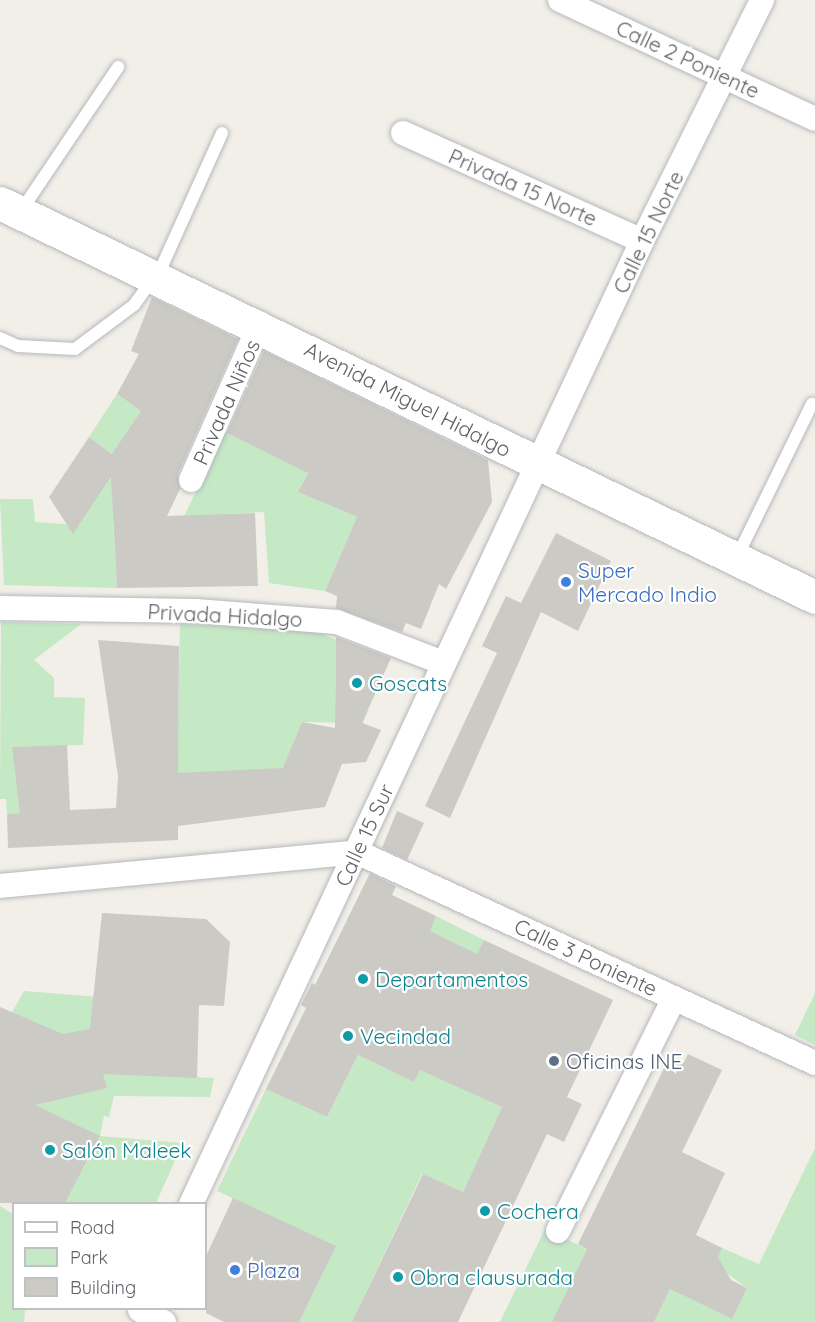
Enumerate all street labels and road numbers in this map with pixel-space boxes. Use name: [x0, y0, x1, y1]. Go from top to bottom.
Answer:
street label: Calle 2 Poniente: [612, 15, 764, 103]
street label: Privada 15 Norte: [445, 143, 601, 231]
street label: Calle 15 Norte: [607, 167, 689, 297]
street label: Privada Niños: [187, 335, 265, 469]
street label: Avenida Miguel Hidalgo: [301, 336, 515, 462]
street label: Privada Hidalgo: [147, 598, 303, 632]
street label: Calle 15 Sur: [329, 780, 399, 890]
street label: Calle 3 Poniente: [511, 913, 661, 1001]

